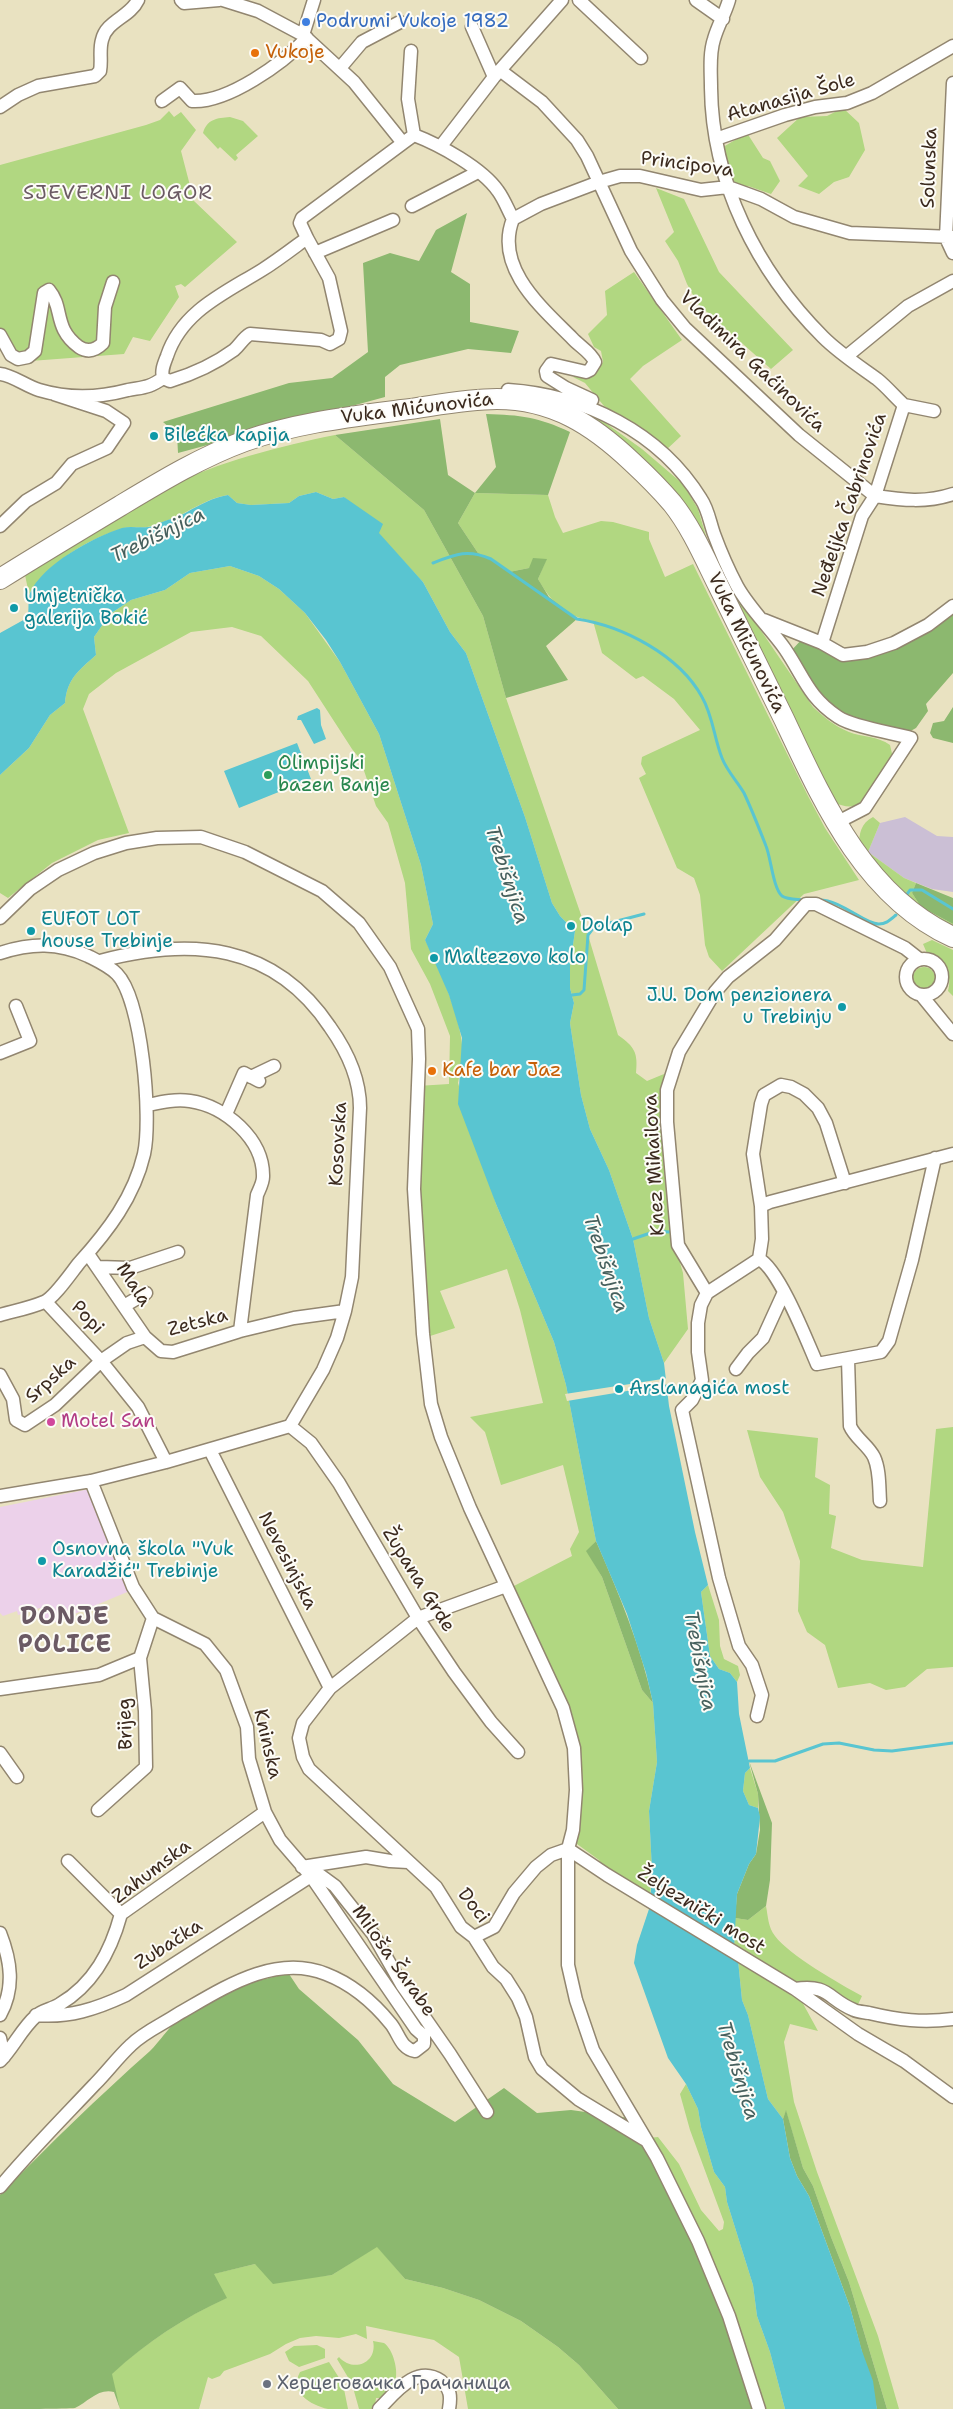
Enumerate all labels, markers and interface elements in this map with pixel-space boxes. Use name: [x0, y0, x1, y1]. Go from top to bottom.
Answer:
place label: Podrumi Vukoje 1982: [316, 11, 509, 33]
marker: Podrumi Vukoje 1982: [300, 16, 312, 28]
place label: Vukoje: [265, 42, 325, 64]
marker: Vukoje: [249, 47, 261, 59]
street label: Atanasija Šole: [724, 69, 858, 127]
street label: Solunska: [917, 127, 943, 209]
street label: Principova: [639, 147, 735, 183]
district label: SJEVERNI LOGOR: [21, 182, 215, 206]
street label: Vladimira Gaćinovića: [674, 286, 830, 438]
street label: Vuka Mićunovića: [339, 388, 495, 430]
street label: Neđeljka Čabrinovića: [808, 410, 892, 600]
place label: Bilećka kapija: [164, 425, 289, 447]
marker: Bilećka kapija: [148, 430, 160, 442]
water label: Trebišnjica: [107, 503, 209, 569]
street label: Vuka Mićunovića: [702, 569, 790, 717]
place label: Umjetnička galerija Bokić: [24, 586, 148, 630]
marker: Umjetnička galerija Bokić: [8, 602, 20, 614]
place label: Olimpijski bazen Banje: [278, 753, 390, 797]
marker: Olimpijski bazen Banje: [262, 769, 274, 781]
water label: Trebišnjica: [479, 823, 533, 927]
place label: EUFOT LOT house Trebinje: [41, 909, 173, 953]
place label: Dolap: [581, 915, 633, 937]
marker: Dolap: [565, 920, 577, 932]
marker: EUFOT LOT house Trebinje: [25, 925, 37, 937]
place label: Maltezovo kolo: [444, 947, 586, 969]
marker: Maltezovo kolo: [428, 952, 440, 964]
place label: J.U. Dom penzionera u Trebinju: [646, 985, 832, 1029]
marker: J.U. Dom penzionera u Trebinju: [836, 1001, 848, 1013]
place label: Kafe bar Jaz: [442, 1060, 561, 1082]
marker: Kafe bar Jaz: [426, 1065, 438, 1077]
street label: Knez Mihailova: [640, 1094, 670, 1236]
street label: Kosovska: [325, 1101, 353, 1187]
water label: Trebišnjica: [577, 1212, 633, 1316]
street label: Mala: [111, 1259, 155, 1311]
street label: Popi: [66, 1296, 108, 1340]
street label: Zetska: [166, 1304, 230, 1342]
street label: Srpska: [21, 1351, 81, 1409]
place label: Arslanagića most: [629, 1378, 789, 1400]
marker: Arslanagića most: [613, 1383, 625, 1395]
place label: Motel San: [61, 1411, 155, 1433]
marker: Motel San: [45, 1416, 57, 1428]
street label: Nevesinjska: [253, 1508, 321, 1614]
street label: Župana Grde: [377, 1523, 459, 1637]
place label: Osnovna škola "Vuk Karadžić" Trebinje: [52, 1539, 234, 1583]
marker: Osnovna škola "Vuk Karadžić" Trebinje: [36, 1555, 48, 1567]
district label: DONJE POLICE: [17, 1604, 113, 1660]
water label: Trebišnjica: [678, 1609, 720, 1713]
street label: Brijeg: [114, 1698, 138, 1750]
street label: Kninska: [248, 1707, 286, 1781]
street label: Zahumska: [108, 1835, 196, 1909]
street label: Željeznički most: [633, 1863, 769, 1959]
street label: Doci: [452, 1884, 494, 1928]
street label: Miloša Šarabe: [346, 1901, 440, 2021]
street label: Zubačka: [131, 1915, 207, 1975]
water label: Trebišnjica: [711, 2019, 763, 2123]
place label: Херцеговачка Грачаница: [277, 2373, 510, 2395]
marker: Херцеговачка Грачаница: [261, 2378, 273, 2390]

